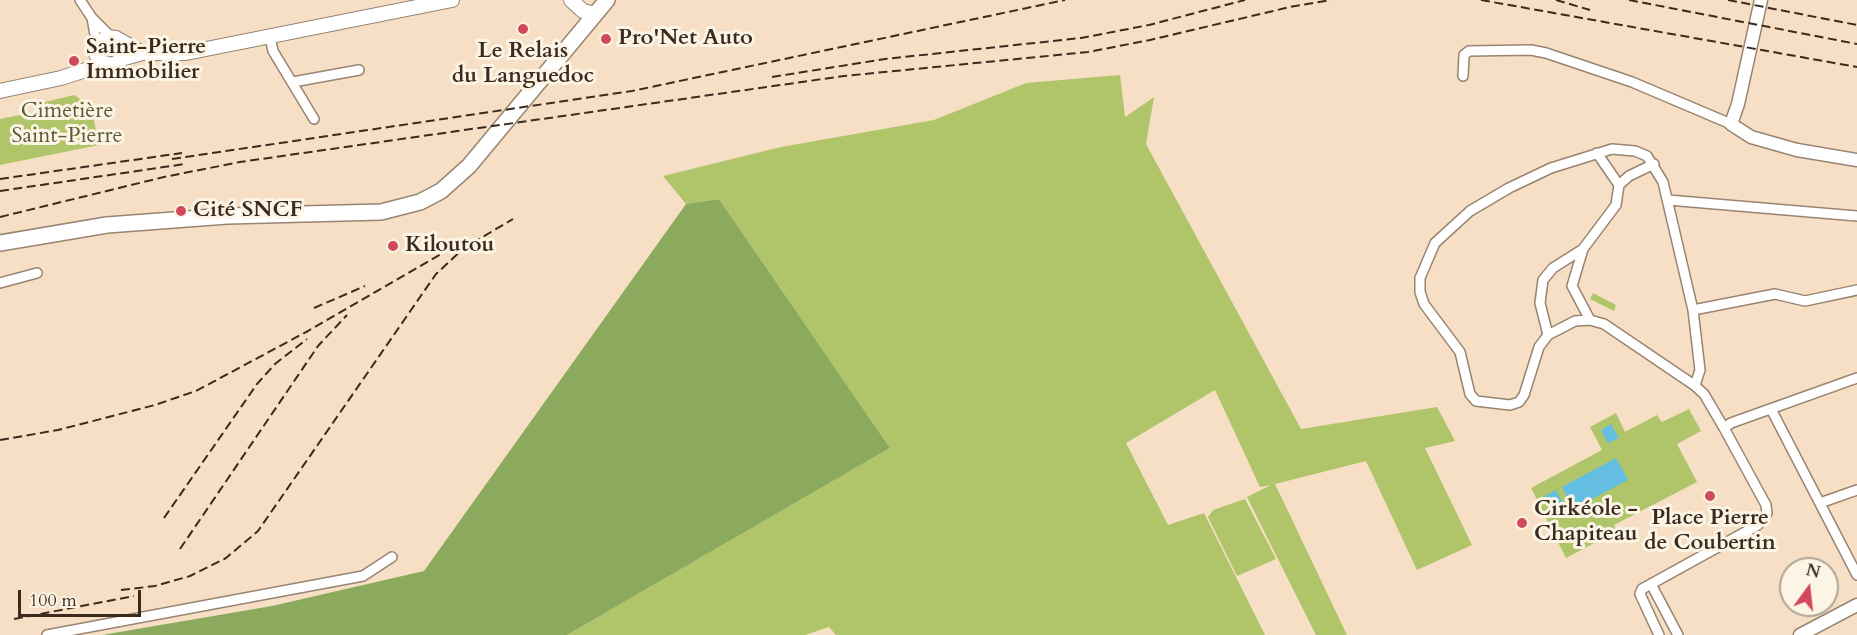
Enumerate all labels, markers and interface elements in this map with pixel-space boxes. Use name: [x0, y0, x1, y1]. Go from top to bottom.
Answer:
marker: Le Relais du Languedoc: [516, 22, 530, 36]
place label: Pro'Net Auto: [618, 26, 753, 52]
marker: Pro'Net Auto: [599, 32, 613, 46]
place label: Saint-Pierre Immobilier: [86, 35, 206, 86]
place label: Le Relais du Languedoc: [452, 39, 594, 90]
marker: Saint-Pierre Immobilier: [67, 54, 81, 68]
park label: Cimetière Saint-Pierre: [11, 99, 123, 150]
place label: Cité SNCF: [193, 198, 302, 224]
marker: Cité SNCF: [174, 204, 188, 218]
place label: Kiloutou: [405, 233, 494, 259]
marker: Kiloutou: [386, 239, 400, 253]
marker: Place Pierre de Coubertin: [1703, 489, 1717, 503]
place label: Cirkéole - Chapiteau: [1534, 497, 1638, 548]
place label: Place Pierre de Coubertin: [1644, 506, 1776, 558]
marker: Cirkéole - Chapiteau: [1515, 516, 1529, 530]
north arrow: [1779, 557, 1839, 617]
text: N: [1804, 559, 1823, 584]
scale bar: [21, 578, 144, 616]
text: 100 m: [29, 588, 77, 613]

